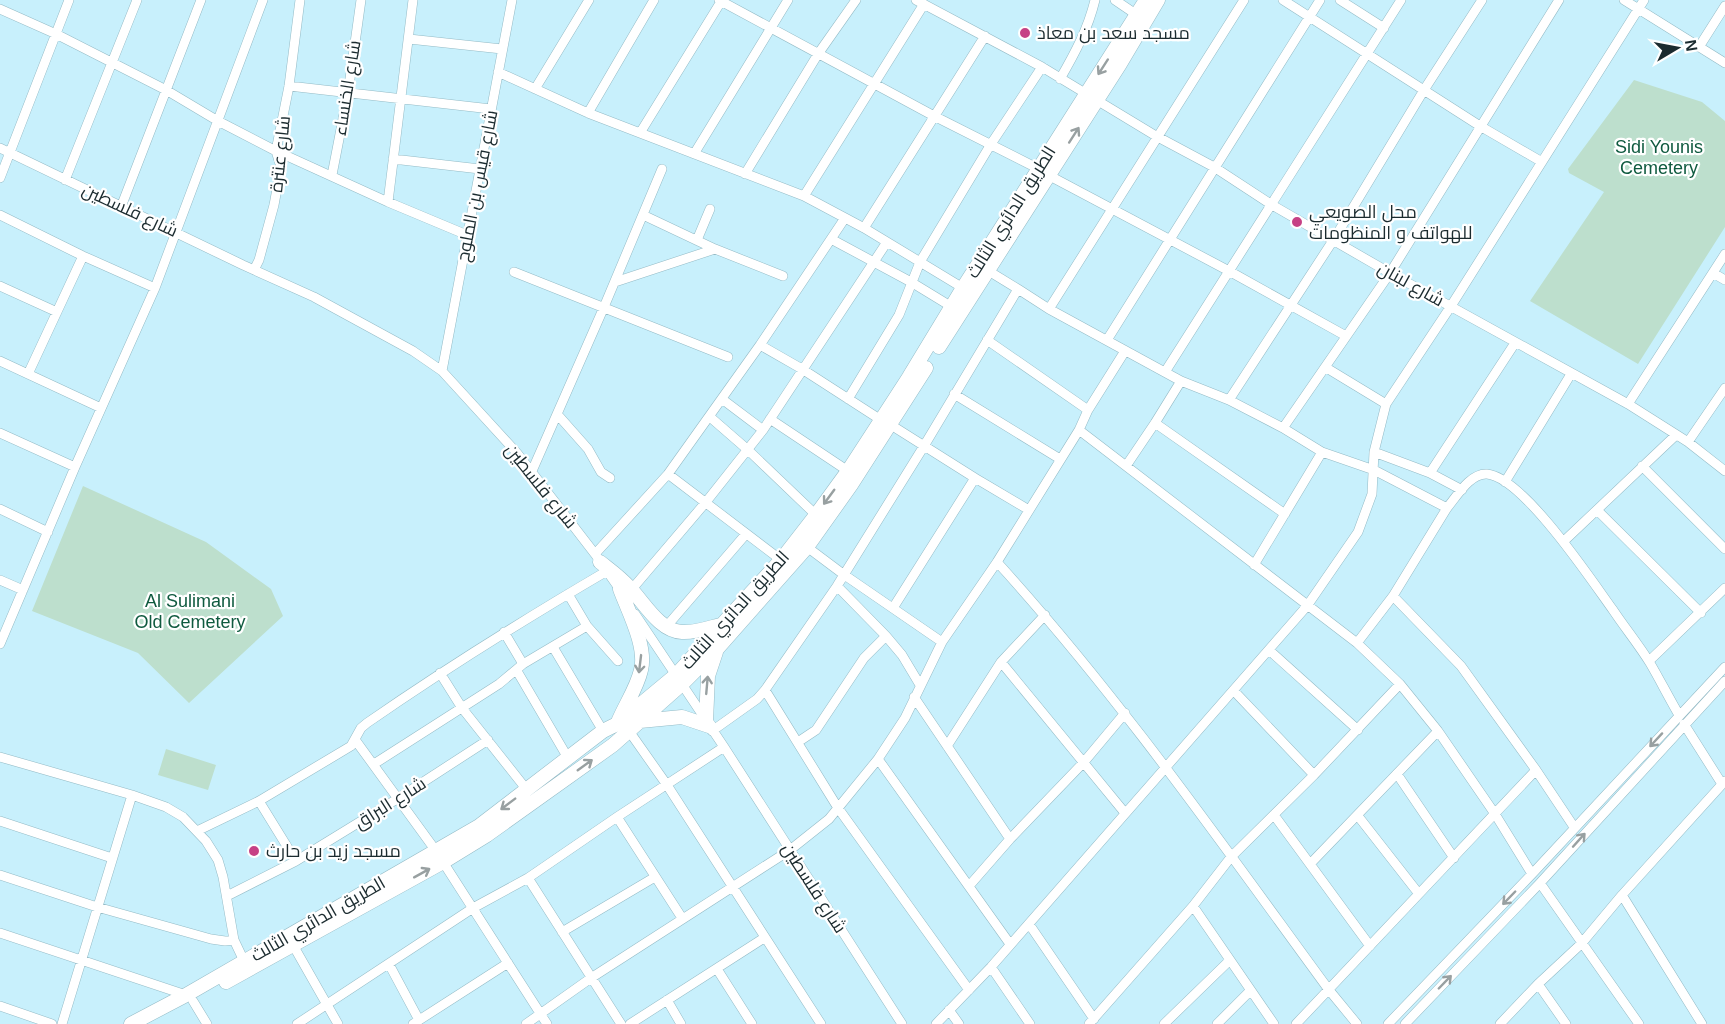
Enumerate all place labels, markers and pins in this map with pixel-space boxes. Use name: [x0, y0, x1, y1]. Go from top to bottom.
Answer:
place label: مسجد سعد بن معاذ: [1037, 23, 1190, 44]
marker: مسجد سعد بن معاذ: [1018, 26, 1032, 40]
place label: محل الصويعي للهواتف و المنظومات: [1309, 202, 1472, 244]
marker: محل الصويعي للهواتف و المنظومات: [1290, 215, 1304, 229]
place label: مسجد زيد بن حارث: [266, 841, 401, 862]
marker: مسجد زيد بن حارث: [247, 844, 261, 858]

